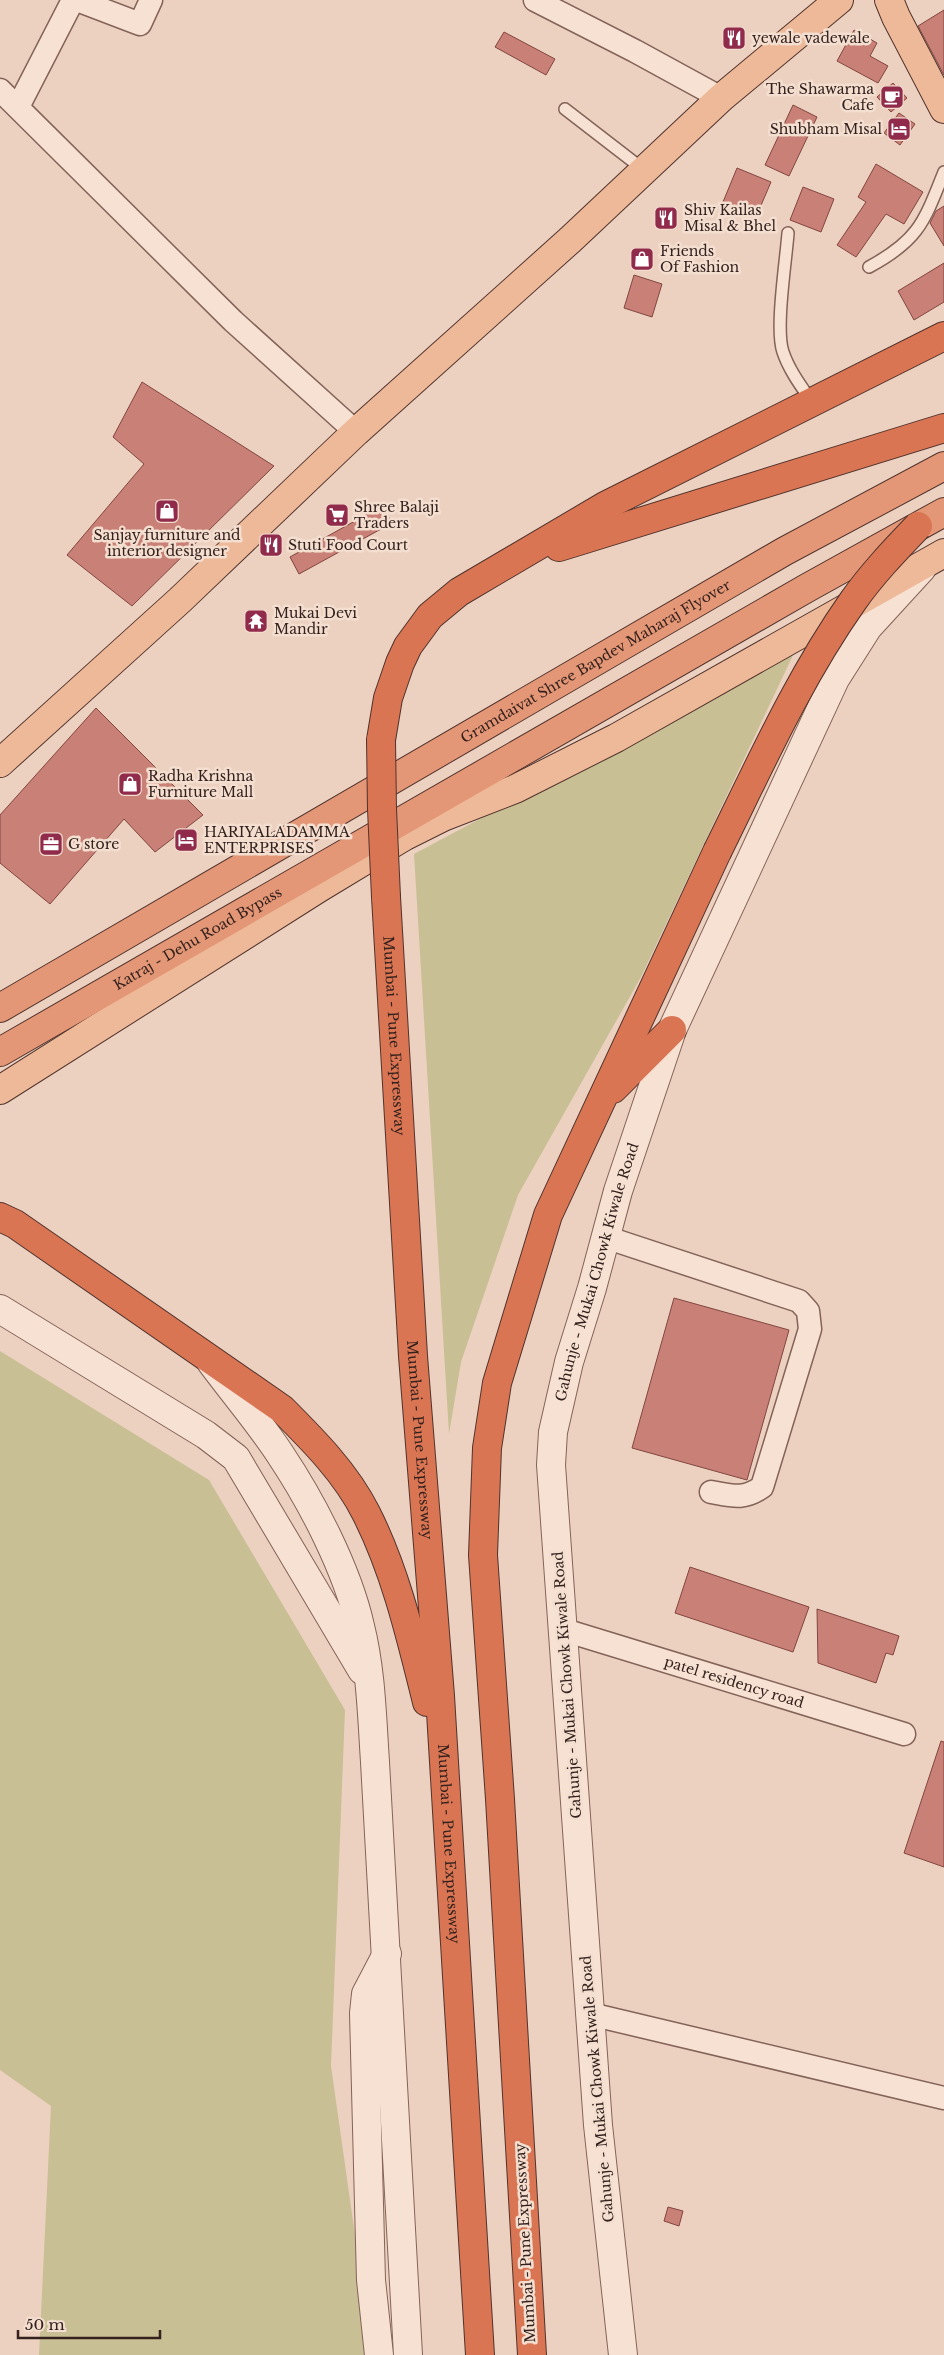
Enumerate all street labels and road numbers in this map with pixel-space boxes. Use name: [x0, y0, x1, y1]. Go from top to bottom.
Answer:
street label: Gramdaivat Shree Bapdev Maharaj Flyover: [457, 576, 734, 747]
street label: Katraj - Dehu Road Bypass: [110, 883, 285, 994]
street label: Mumbai - Pune Expressway: [379, 935, 409, 1136]
street label: Gahunje - Mukai Chowk Kiwale Road: [551, 1140, 643, 1403]
street label: Mumbai - Pune Expressway: [403, 1340, 437, 1540]
street label: Gahunje - Mukai Chowk Kiwale Road: [549, 1550, 585, 1819]
street label: patel residency road: [662, 1652, 807, 1712]
street label: Mumbai - Pune Expressway: [434, 1743, 464, 1944]
street label: Gahunje - Mukai Chowk Kiwale Road: [576, 1954, 618, 2223]
street label: Mumbai - Pune Expressway: [511, 2143, 539, 2343]

